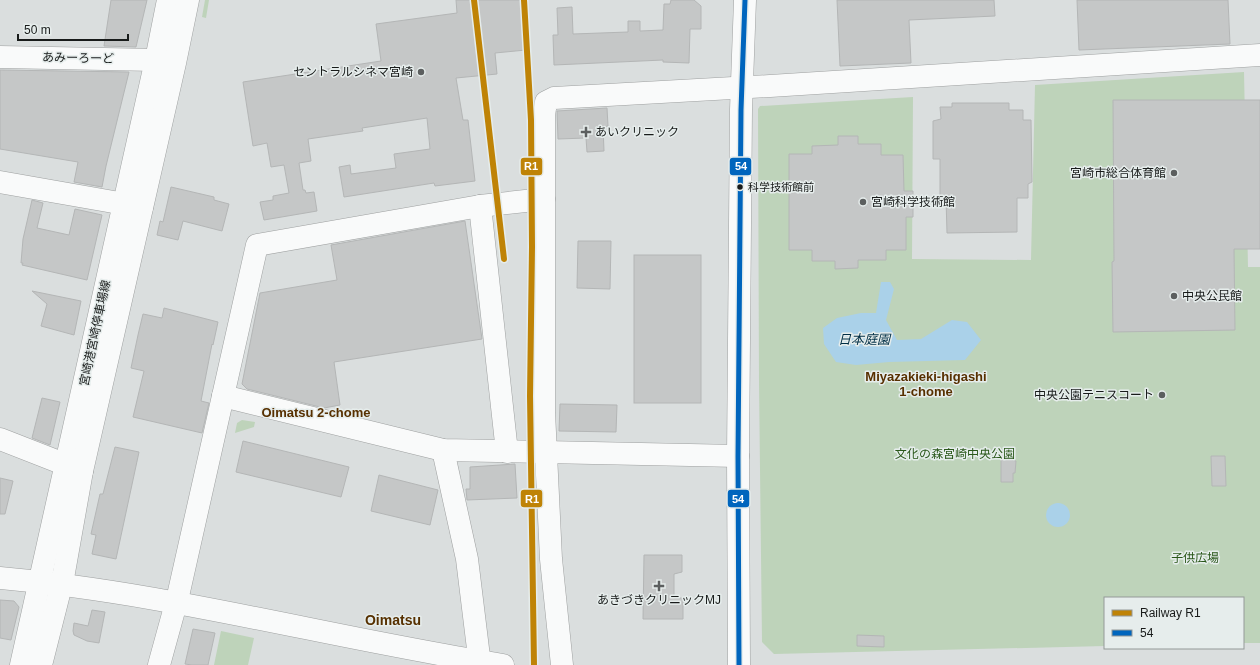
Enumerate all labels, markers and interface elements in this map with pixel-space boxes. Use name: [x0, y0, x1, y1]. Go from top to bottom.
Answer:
scale bar: [18, 16, 128, 42]
text: 50 m: [24, 23, 51, 37]
street label: あみーろーど: [42, 50, 114, 66]
place label: セントラルシネマ宮崎: [293, 65, 413, 79]
marker: セントラルシネマ宮崎: [416, 67, 426, 77]
place label: あいクリニック: [595, 125, 679, 139]
marker: あいクリニック: [580, 126, 592, 138]
line badge: R1: [520, 157, 543, 176]
line badge: 54: [729, 157, 752, 176]
text: R1: [524, 160, 538, 172]
text: 54: [735, 160, 748, 172]
place label: 宮崎市総合体育館: [1070, 166, 1166, 180]
marker: 宮崎市総合体育館: [1169, 168, 1179, 178]
place label: 科学技術館前: [748, 181, 814, 193]
marker: 科学技術館前: [735, 182, 745, 192]
place label: 宮崎科学技術館: [871, 195, 955, 209]
marker: 宮崎科学技術館: [858, 197, 868, 207]
street label: 宮崎港宮崎停車場線: [77, 279, 113, 387]
place label: 中央公民館: [1182, 289, 1242, 303]
marker: 中央公民館: [1169, 291, 1179, 301]
water label: 日本庭園: [838, 332, 892, 347]
district label: Miyazakieki-higashi 1-chome: [865, 369, 987, 399]
place label: 中央公園テニスコート: [1034, 388, 1154, 402]
marker: 中央公園テニスコート: [1157, 390, 1167, 400]
district label: Oimatsu 2-chome: [261, 405, 371, 420]
park label: 文化の森宮崎中央公園: [895, 447, 1015, 461]
line badge: R1: [520, 489, 543, 508]
line badge: 54: [727, 489, 750, 508]
text: R1: [525, 493, 539, 505]
text: 54: [732, 493, 745, 505]
park label: 子供広場: [1171, 551, 1219, 565]
marker: あきづきクリニックMJ: [653, 580, 665, 592]
place label: あきづきクリニックMJ: [597, 593, 721, 607]
legend: [1104, 597, 1244, 649]
text: Railway R1: [1140, 606, 1201, 620]
district label: Oimatsu: [365, 612, 421, 628]
text: 54: [1140, 626, 1154, 640]

